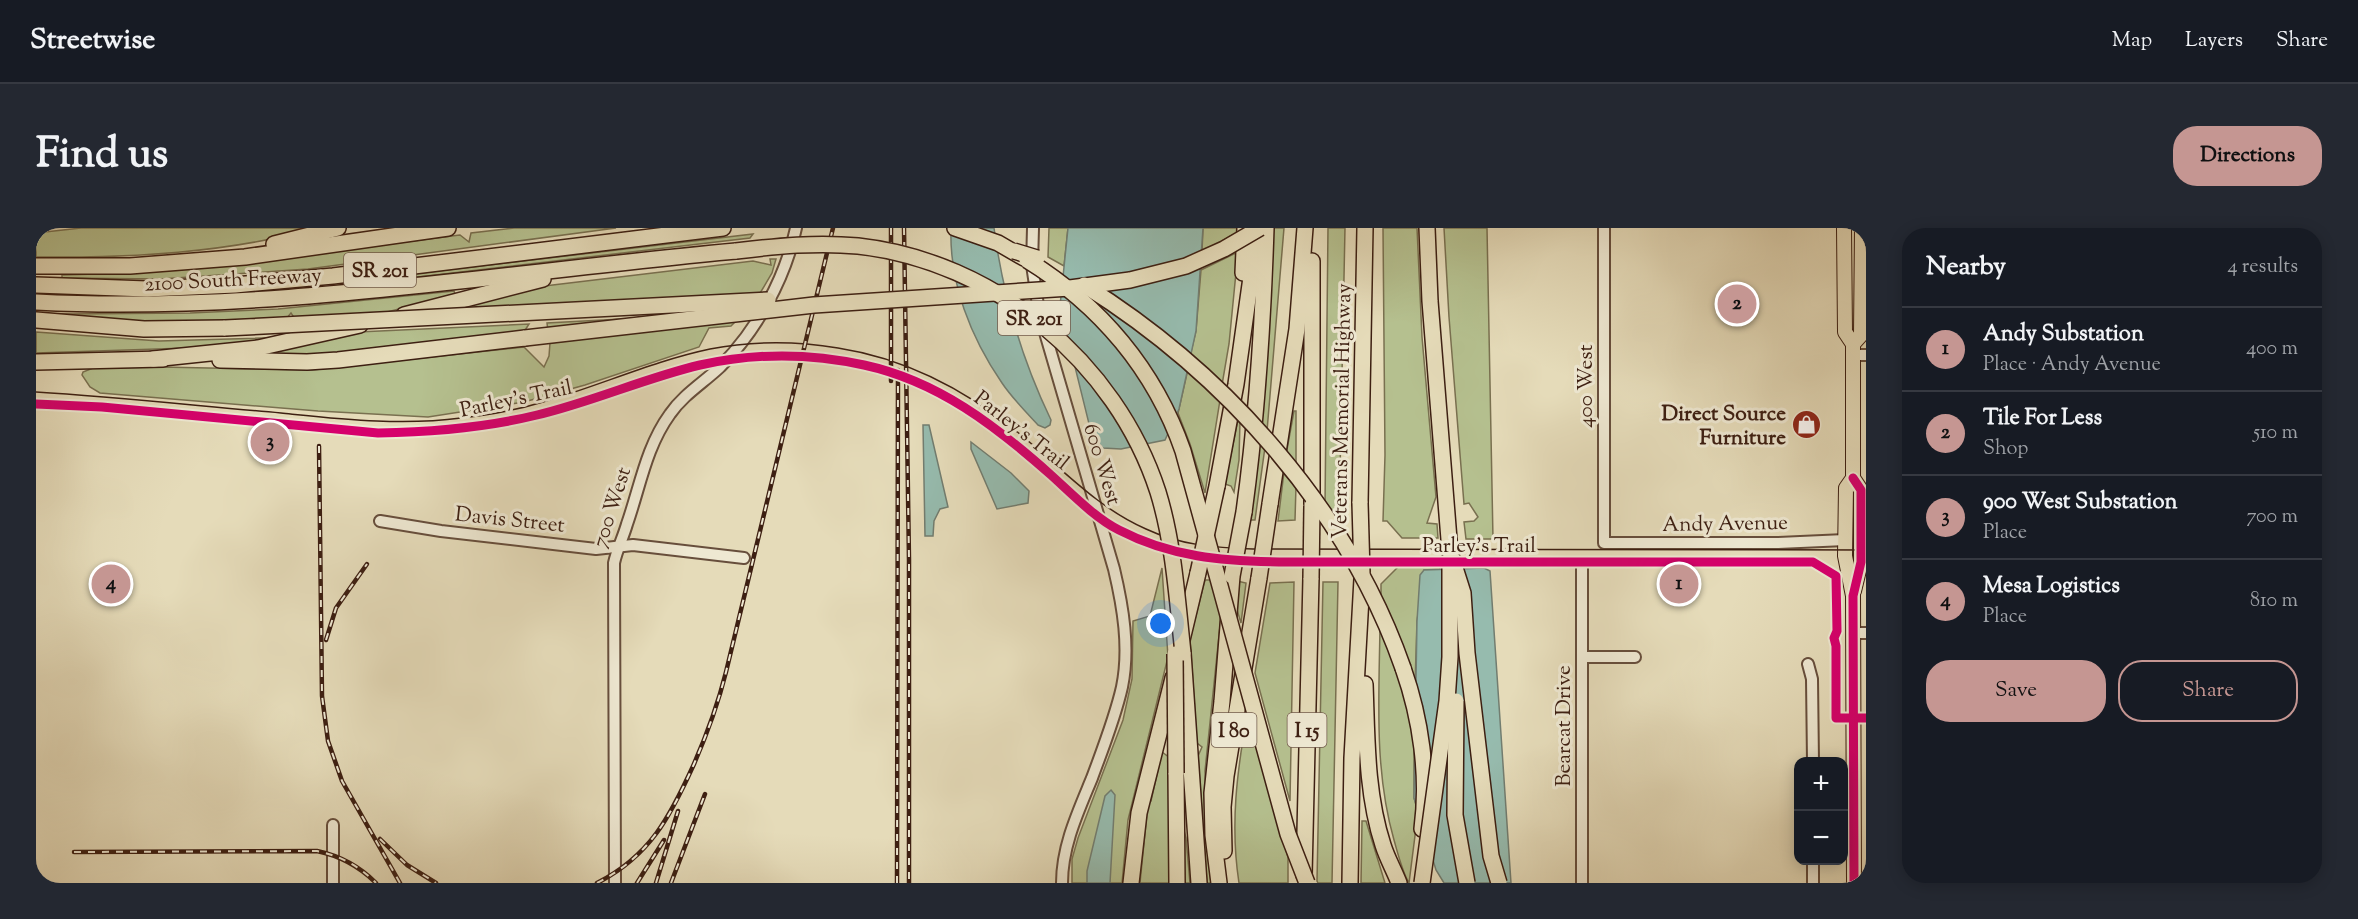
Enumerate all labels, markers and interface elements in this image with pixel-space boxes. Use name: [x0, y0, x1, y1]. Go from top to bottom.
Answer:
text: Streetwise: [30, 21, 155, 61]
text: Map: [2112, 26, 2152, 56]
text: Layers: [2185, 26, 2243, 56]
text: Share: [2276, 26, 2328, 56]
text: Find us: [36, 126, 168, 186]
button: Directions: [2173, 126, 2322, 186]
text: Nearby: [1926, 249, 2006, 286]
road number: SR 201: [344, 253, 416, 287]
text: 4 results: [2227, 253, 2298, 282]
street label: 2100 South Freeway: [144, 261, 323, 301]
street label: Veterans Memorial Highway: [1326, 282, 1360, 539]
pin: 2: [1718, 282, 1756, 326]
road number: SR 201: [998, 301, 1070, 335]
text: Andy Substation: [1983, 319, 2144, 351]
text: 1: [1942, 335, 1949, 364]
text: 400 m: [2246, 335, 2298, 364]
street label: 400 West: [1572, 344, 1602, 428]
text: Place · Andy Avenue: [1983, 351, 2161, 380]
street label: Parley's Trail: [457, 373, 576, 427]
street label: Parley's Trail: [967, 385, 1075, 479]
place label: Direct Source Furniture: [1662, 400, 1786, 454]
text: Tile For Less: [1983, 403, 2102, 435]
shop icon: Direct Source Furniture: [1791, 409, 1823, 441]
text: 2: [1941, 419, 1950, 448]
text: 510 m: [2253, 419, 2298, 448]
pin: 3: [250, 420, 290, 464]
street label: 600 West: [1075, 420, 1128, 509]
text: Shop: [1983, 435, 2028, 464]
street label: 700 West: [586, 463, 640, 552]
text: 900 West Substation: [1983, 487, 2177, 519]
street label: Davis Street: [454, 500, 566, 542]
text: 3: [1941, 503, 1950, 532]
text: 700 m: [2246, 503, 2298, 532]
street label: Andy Avenue: [1662, 509, 1788, 541]
text: Place: [1983, 519, 2027, 548]
street label: Parley's Trail: [1422, 532, 1536, 562]
pin: 4: [92, 562, 130, 606]
pin: 1: [1660, 562, 1698, 606]
text: Mesa Logistics: [1983, 571, 2120, 603]
text: 4: [1940, 587, 1951, 616]
text: 810 m: [2250, 587, 2298, 616]
text: Place: [1983, 603, 2027, 632]
your location: [1146, 609, 1175, 638]
button: Save: [1926, 660, 2106, 722]
button: Share: [2118, 660, 2298, 722]
street label: Bearcat Drive: [1550, 665, 1580, 787]
road number: I 80: [1212, 713, 1256, 747]
road number: I 15: [1288, 713, 1326, 747]
map controls: [1794, 757, 1848, 865]
button: +: [1794, 757, 1848, 811]
button: −: [1794, 811, 1848, 865]

